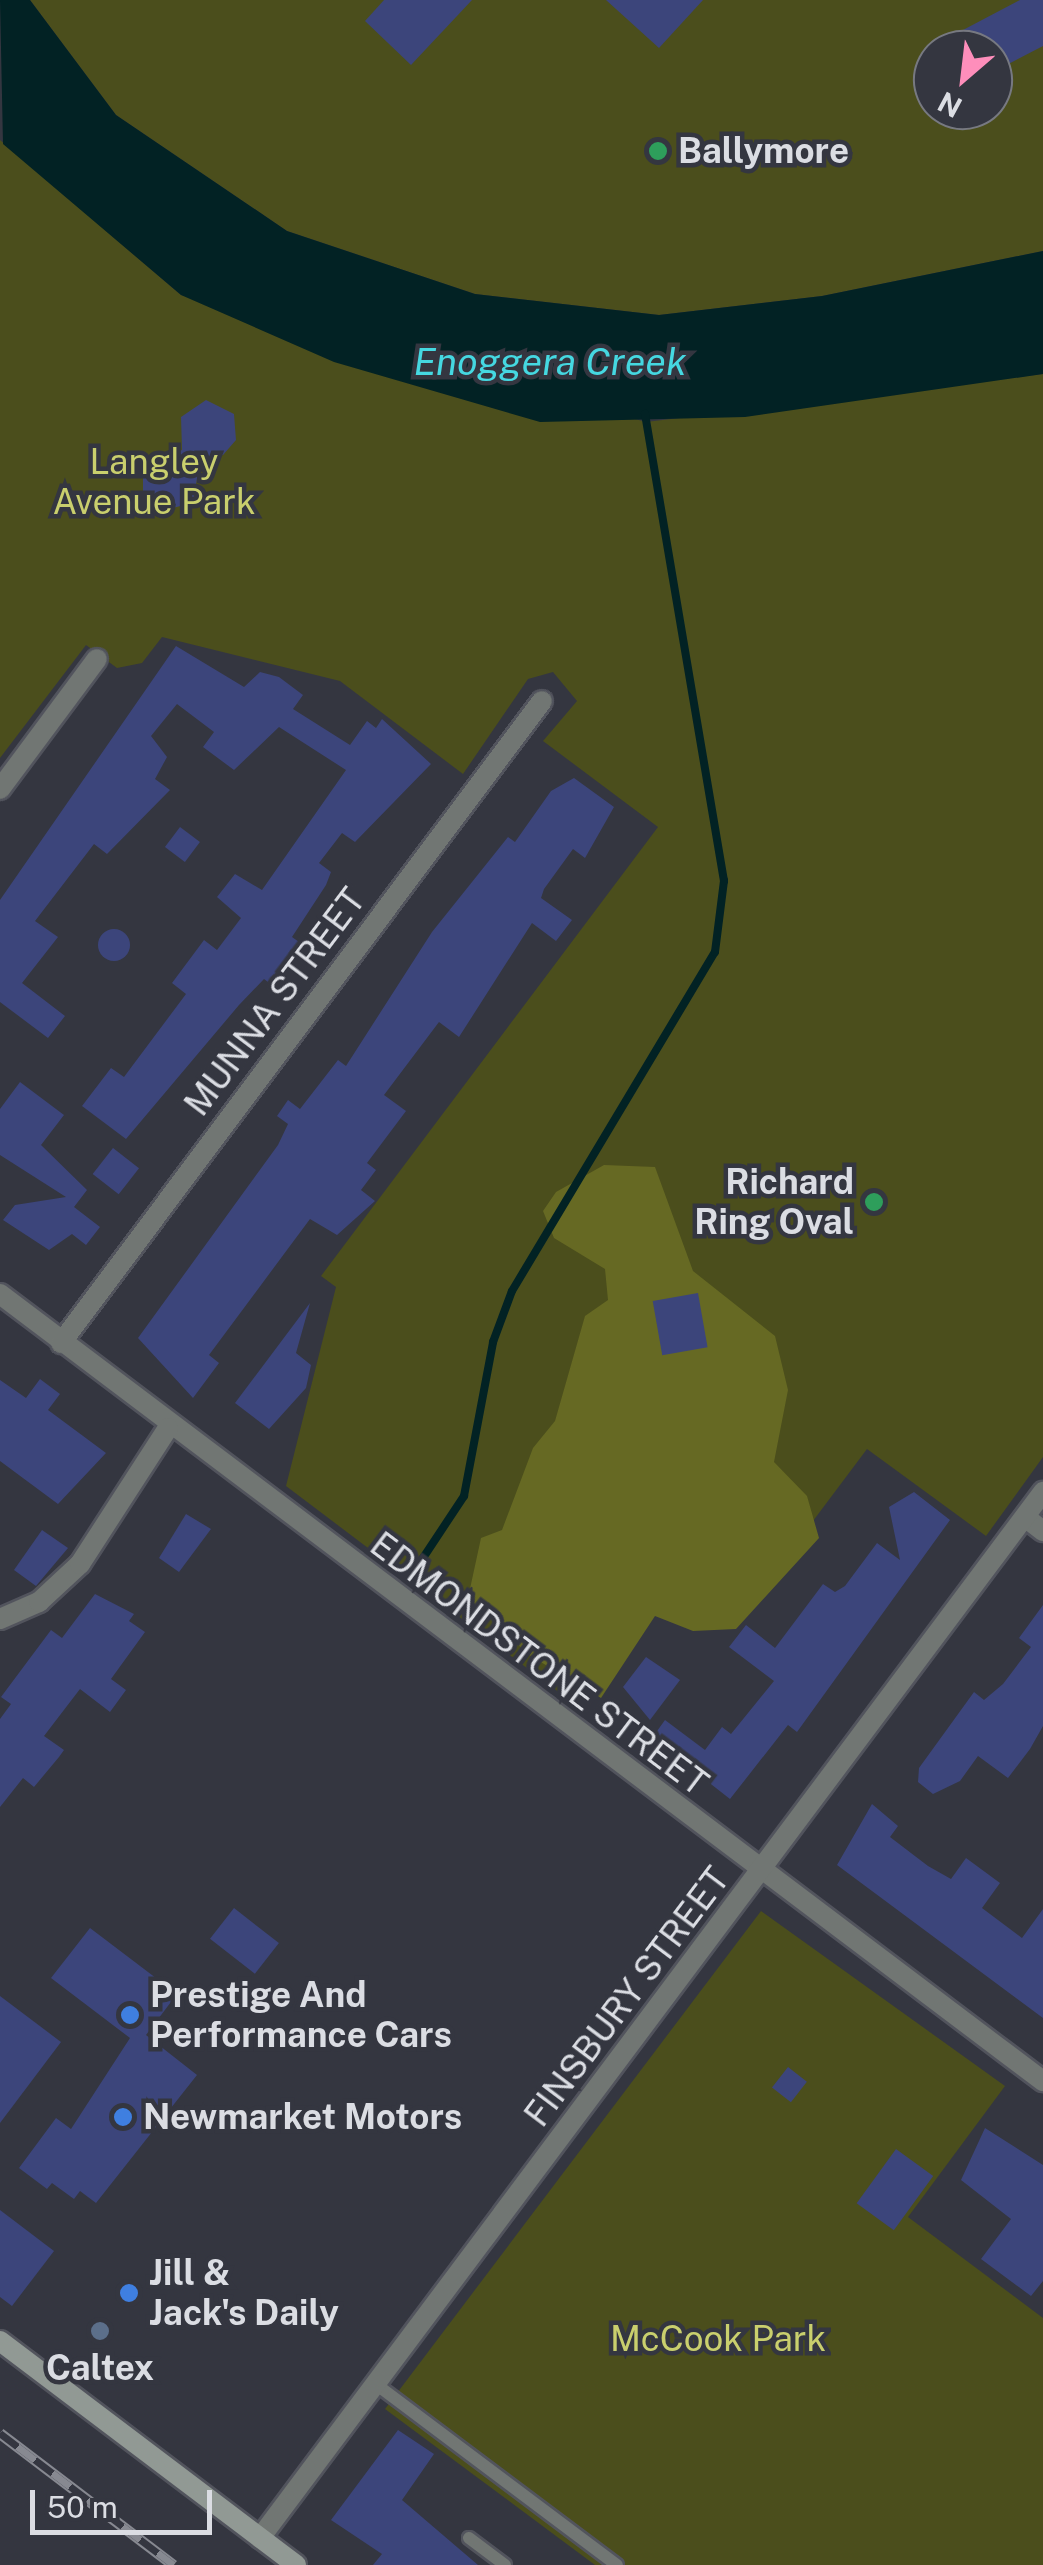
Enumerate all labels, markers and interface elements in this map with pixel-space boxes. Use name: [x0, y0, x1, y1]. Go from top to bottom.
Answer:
north arrow: [913, 30, 1013, 130]
text: N: [932, 85, 967, 125]
place label: Ballymore: [678, 130, 849, 172]
marker: Ballymore: [647, 140, 669, 162]
water label: Enoggera Creek: [413, 339, 687, 385]
park label: Langley Avenue Park: [52, 441, 256, 523]
street label: MUNNA STREET: [176, 880, 374, 1124]
place label: Richard Ring Oval: [694, 1161, 854, 1243]
marker: Richard Ring Oval: [863, 1191, 885, 1213]
street label: EDMONDSTONE STREET: [362, 1523, 716, 1805]
street label: FINSBURY STREET: [516, 1859, 738, 2135]
place label: Prestige And Performance Cars: [150, 1974, 452, 2056]
marker: Prestige And Performance Cars: [119, 2004, 141, 2026]
place label: Newmarket Motors: [143, 2096, 462, 2138]
marker: Newmarket Motors: [112, 2106, 134, 2128]
place label: Jill & Jack's Daily: [149, 2252, 339, 2334]
marker: Jill & Jack's Daily: [118, 2282, 140, 2304]
park label: McCook Park: [610, 2318, 826, 2360]
marker: Caltex: [89, 2320, 111, 2342]
place label: Caltex: [46, 2347, 154, 2389]
scale bar: [35, 2470, 218, 2532]
text: 50 m: [47, 2489, 118, 2525]

